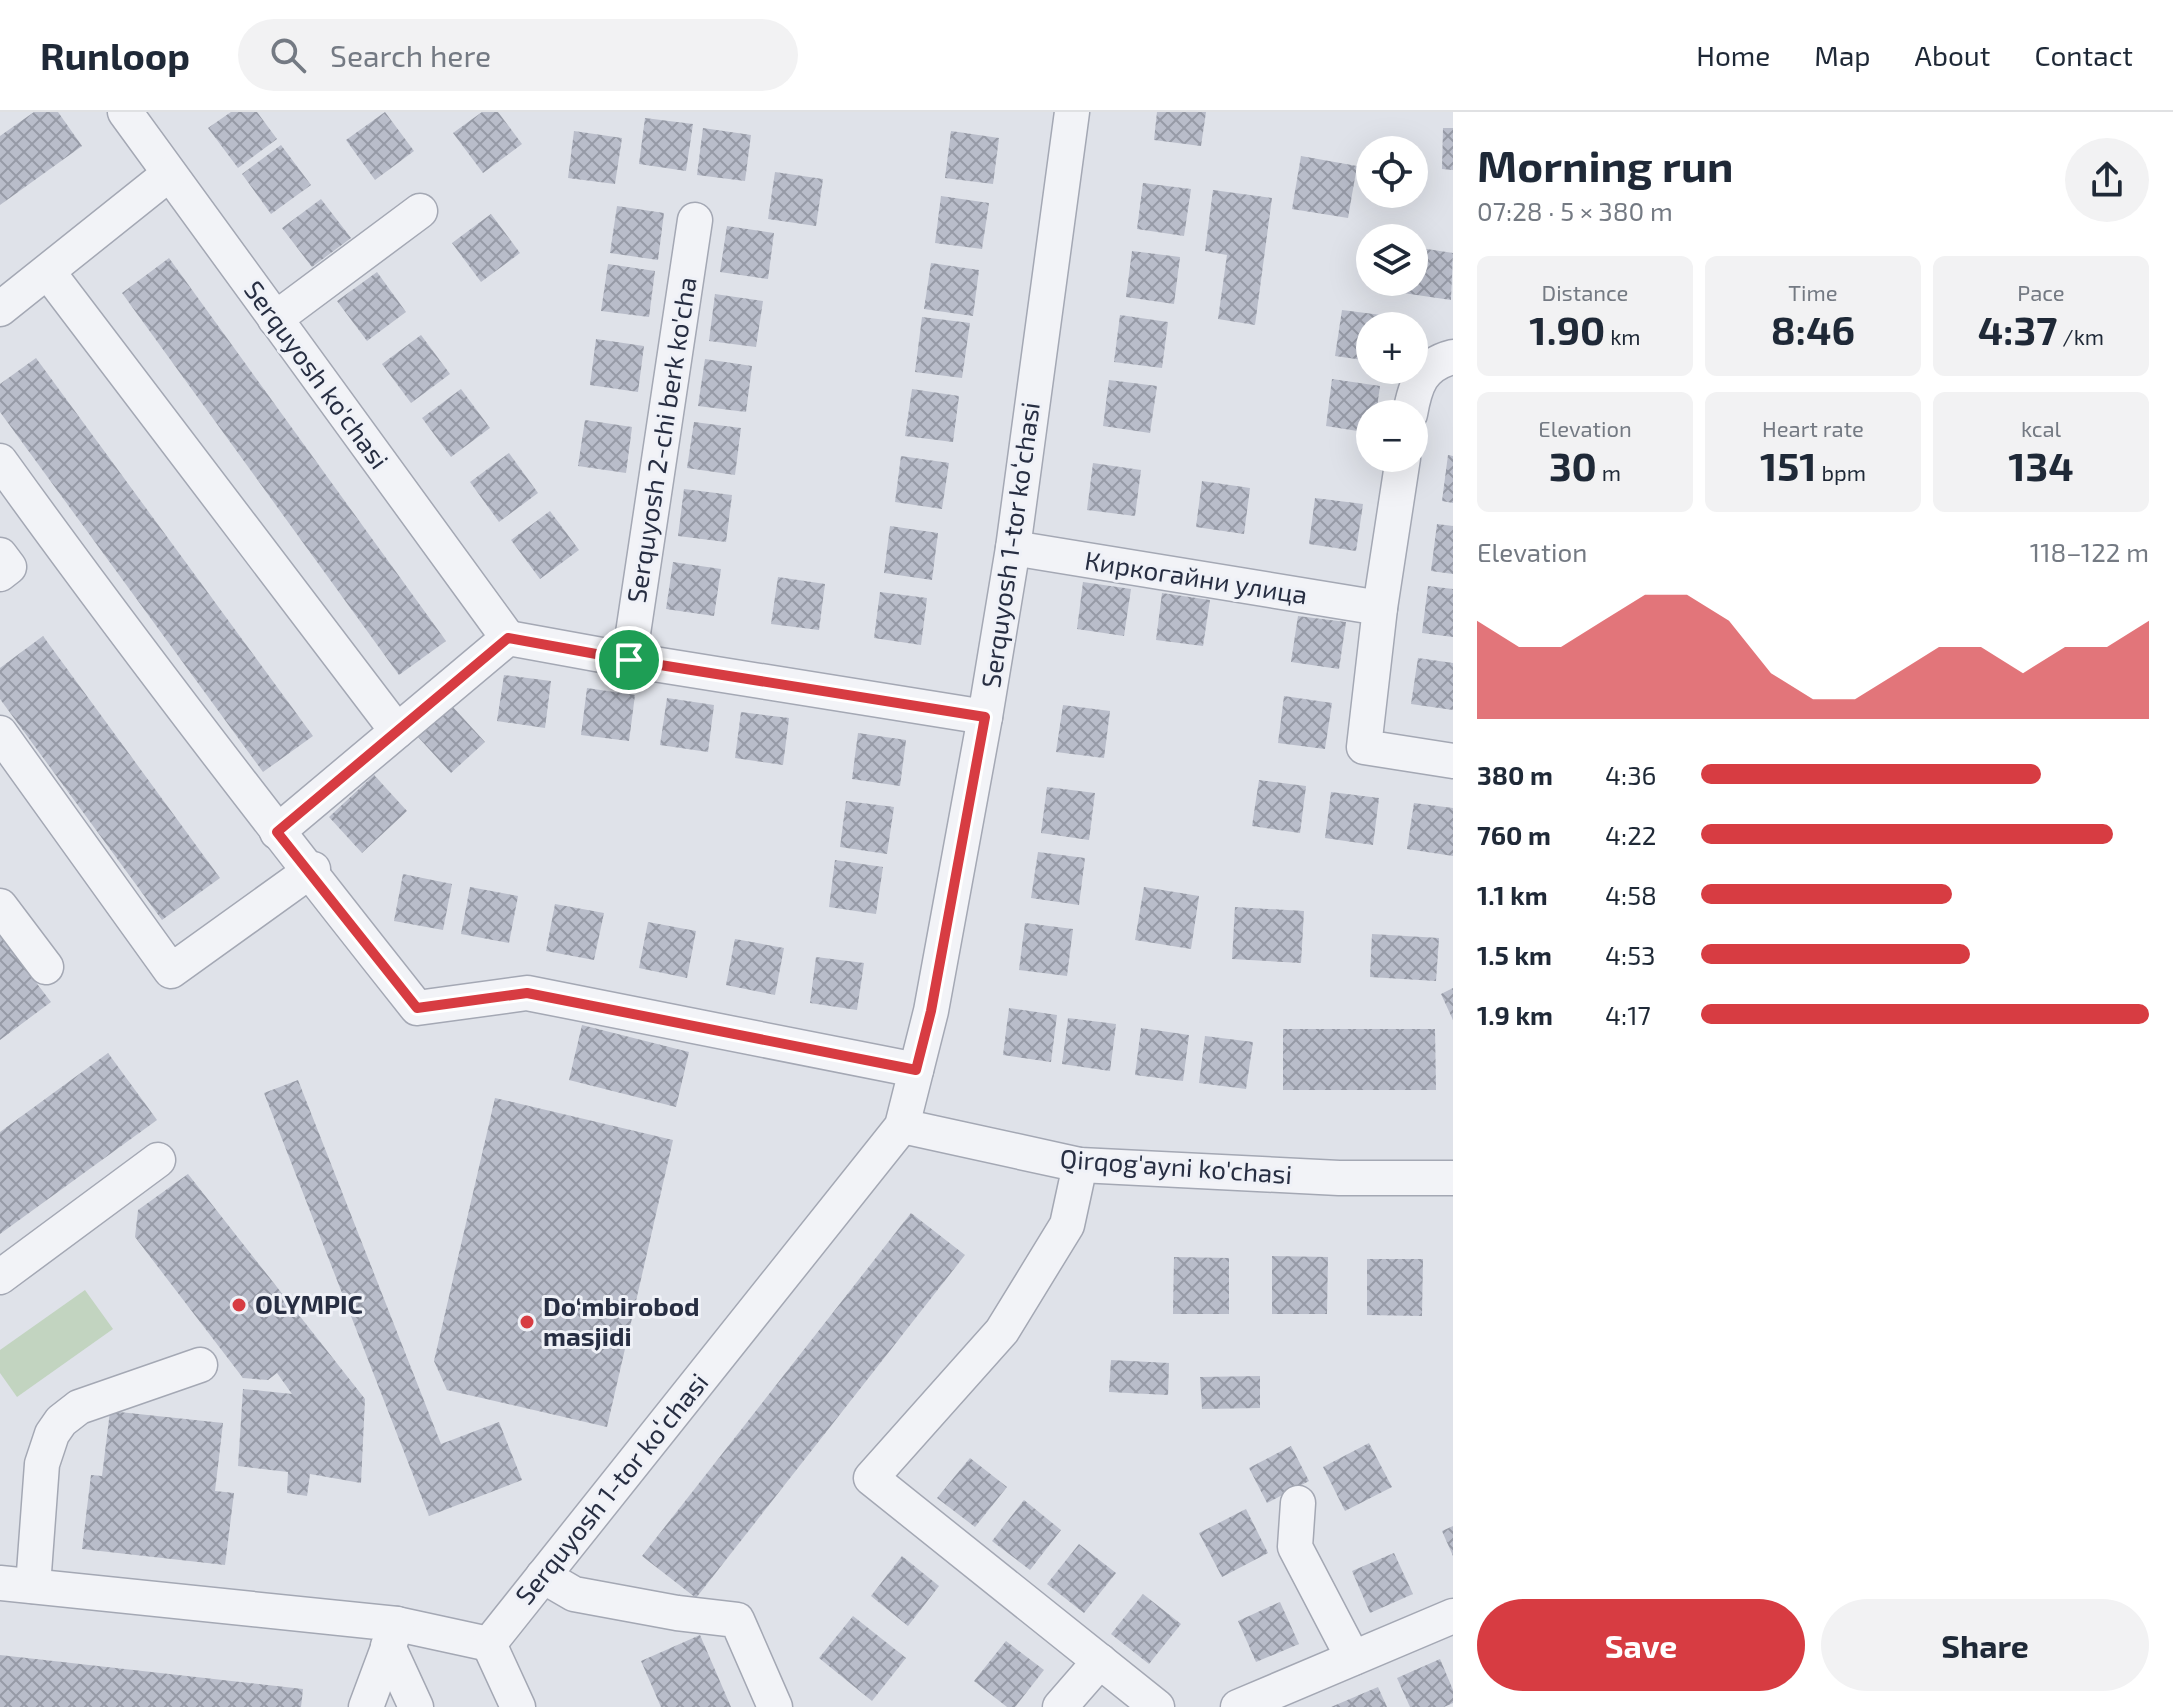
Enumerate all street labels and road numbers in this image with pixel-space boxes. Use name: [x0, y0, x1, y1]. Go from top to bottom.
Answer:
street label: Serquyosh ko'chasi: [239, 274, 396, 474]
street label: Serquyosh 2-chi berk ko'cha: [619, 275, 702, 605]
street label: Serquyosh 1-tor koʻchasi: [974, 400, 1045, 690]
street label: Киркогайни улица: [1082, 544, 1310, 610]
street label: Qirqog'ayni ko'chasi: [1059, 1142, 1293, 1189]
street label: Serquyosh 1-tor koʻchasi: [508, 1366, 714, 1610]

